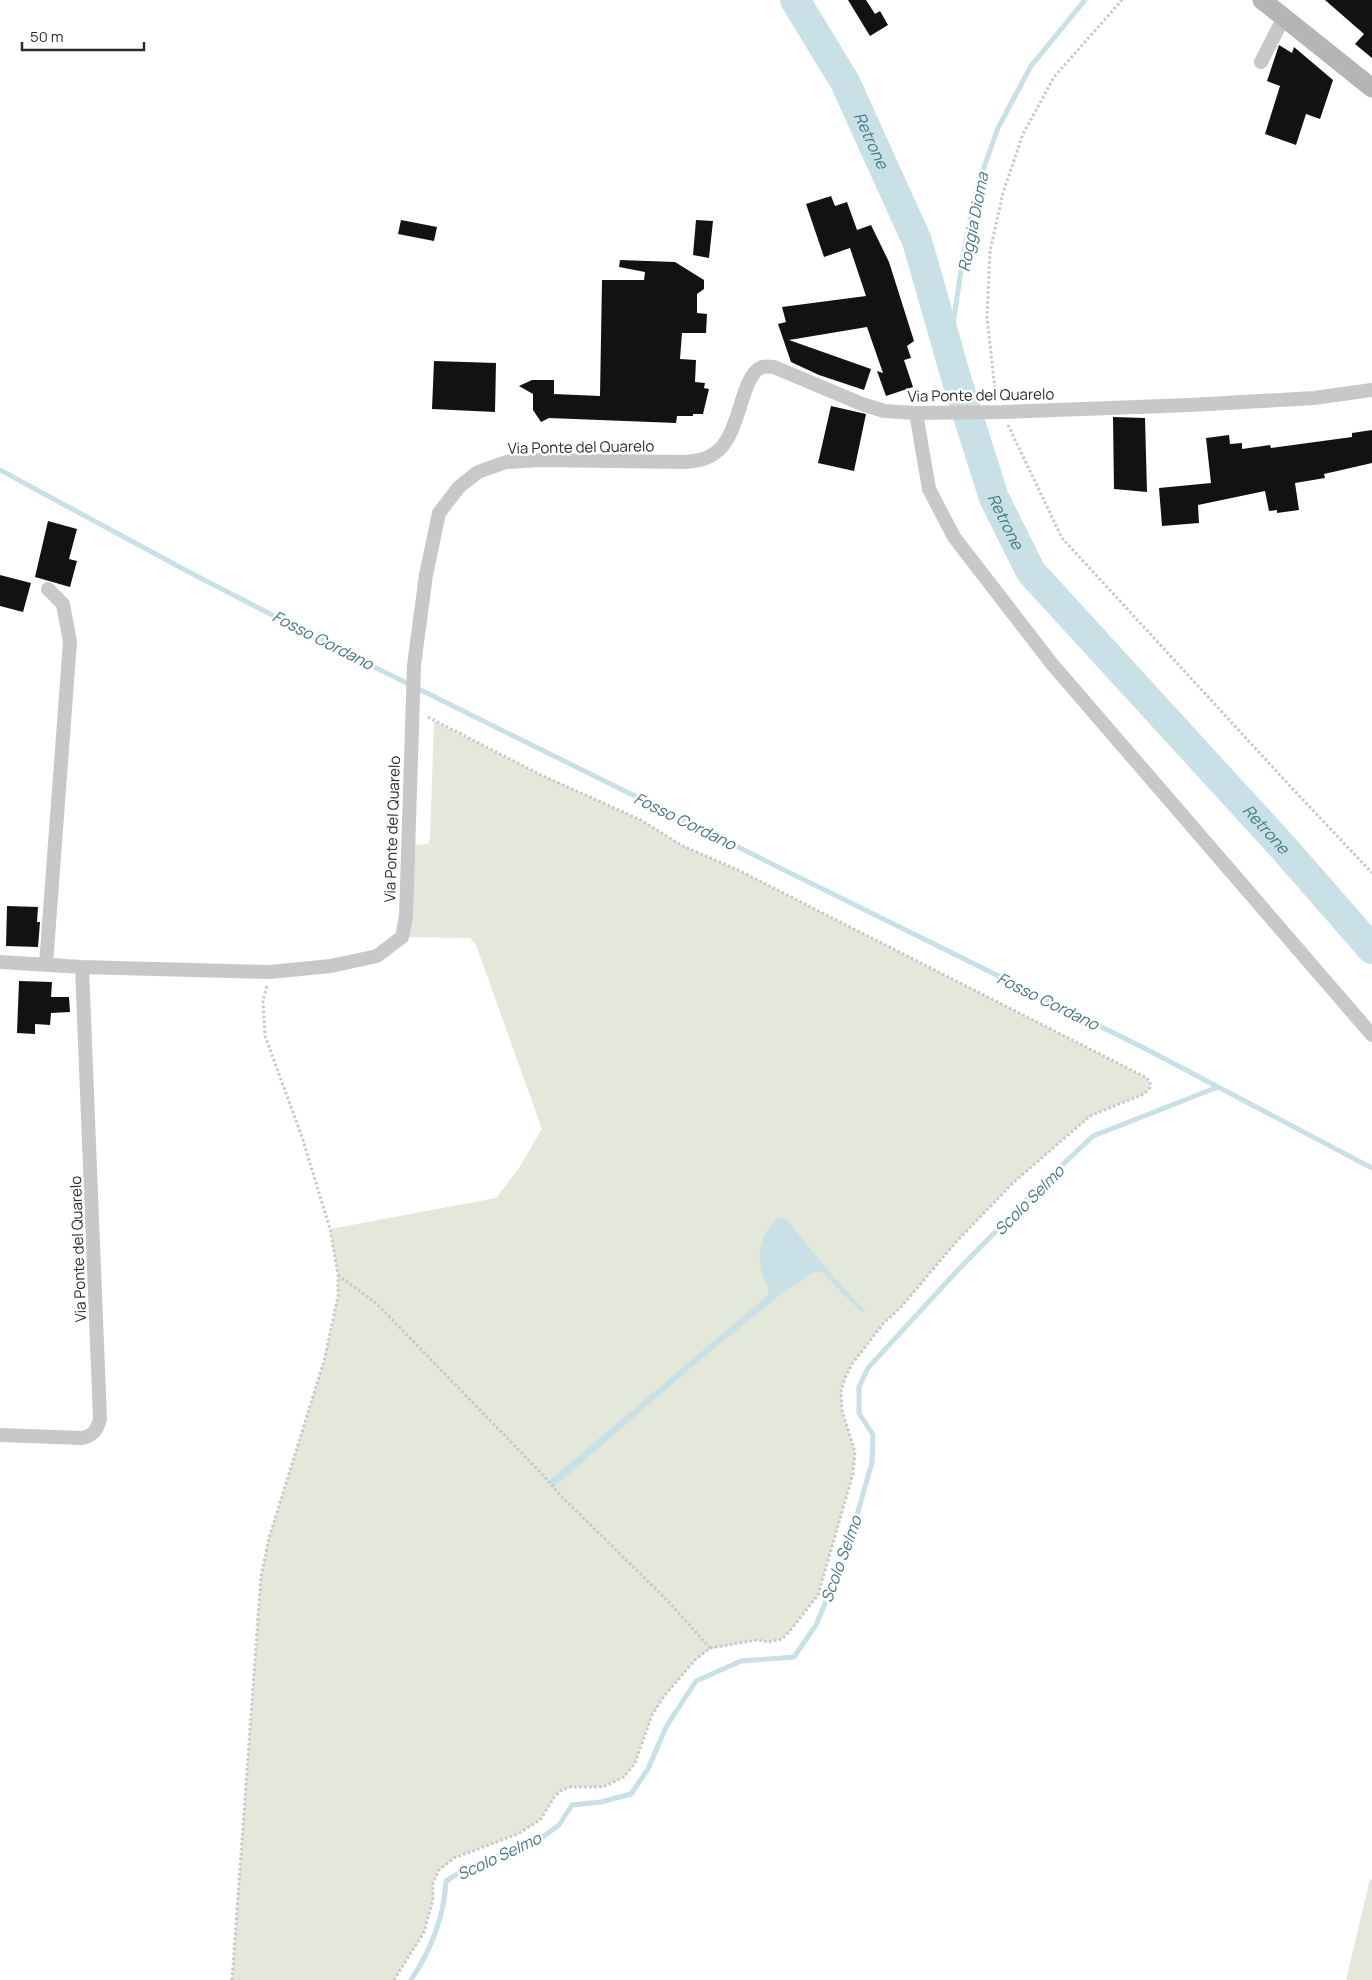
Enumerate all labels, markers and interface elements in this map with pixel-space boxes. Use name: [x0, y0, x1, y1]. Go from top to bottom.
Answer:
scale bar: [22, 20, 145, 52]
text: 50 m: [30, 26, 64, 47]
water label: Retrone: [849, 109, 894, 174]
water label: Roggia Dioma: [953, 169, 994, 274]
street label: Via Ponte del Quarelo: [908, 383, 1055, 407]
street label: Via Ponte del Quarelo: [508, 435, 655, 459]
water label: Retrone: [982, 490, 1030, 554]
water label: Fosso Cordano: [269, 605, 379, 676]
street label: Via Ponte del Quarelo: [379, 755, 405, 903]
water label: Fosso Cordano: [631, 787, 741, 856]
water label: Retrone: [1238, 799, 1296, 860]
water label: Fosso Cordano: [994, 967, 1104, 1036]
water label: Scolo Selmo: [989, 1159, 1070, 1240]
street label: Via Ponte del Quarelo: [65, 1175, 91, 1323]
water label: Scolo Selmo: [815, 1511, 867, 1605]
water label: Scolo Selmo: [453, 1826, 546, 1885]

